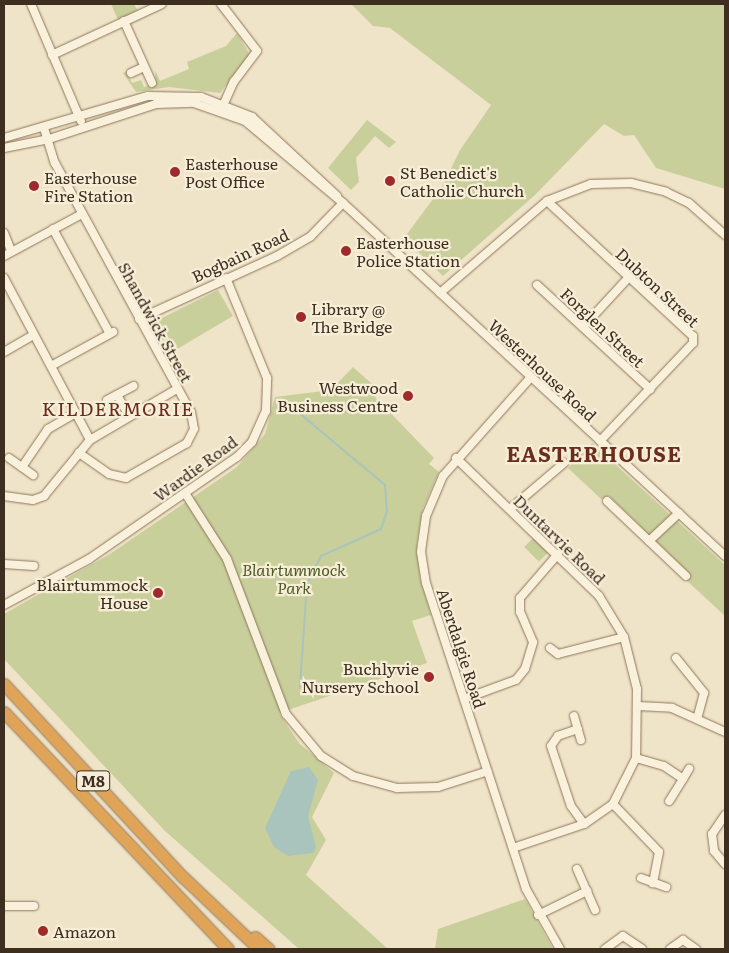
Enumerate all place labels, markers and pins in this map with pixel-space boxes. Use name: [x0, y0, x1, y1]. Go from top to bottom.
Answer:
place label: Easterhouse Post Office: [185, 153, 278, 191]
place label: St Benedict's Catholic Church: [400, 162, 524, 200]
marker: Easterhouse Post Office: [169, 166, 181, 178]
place label: Easterhouse Fire Station: [44, 167, 137, 205]
marker: St Benedict's Catholic Church: [384, 175, 396, 187]
marker: Easterhouse Fire Station: [28, 180, 40, 192]
place label: Easterhouse Police Station: [356, 232, 460, 270]
marker: Easterhouse Police Station: [340, 245, 352, 257]
place label: Library @ The Bridge: [311, 298, 392, 336]
marker: Library @ The Bridge: [295, 311, 307, 323]
place label: Westwood Business Centre: [277, 377, 398, 415]
marker: Westwood Business Centre: [402, 390, 414, 402]
place label: Blairtummock House: [36, 574, 148, 612]
marker: Blairtummock House: [152, 587, 164, 599]
place label: Buchlyvie Nursery School: [301, 658, 419, 696]
marker: Buchlyvie Nursery School: [423, 671, 435, 683]
place label: Amazon: [53, 921, 116, 941]
marker: Amazon: [37, 925, 49, 937]

